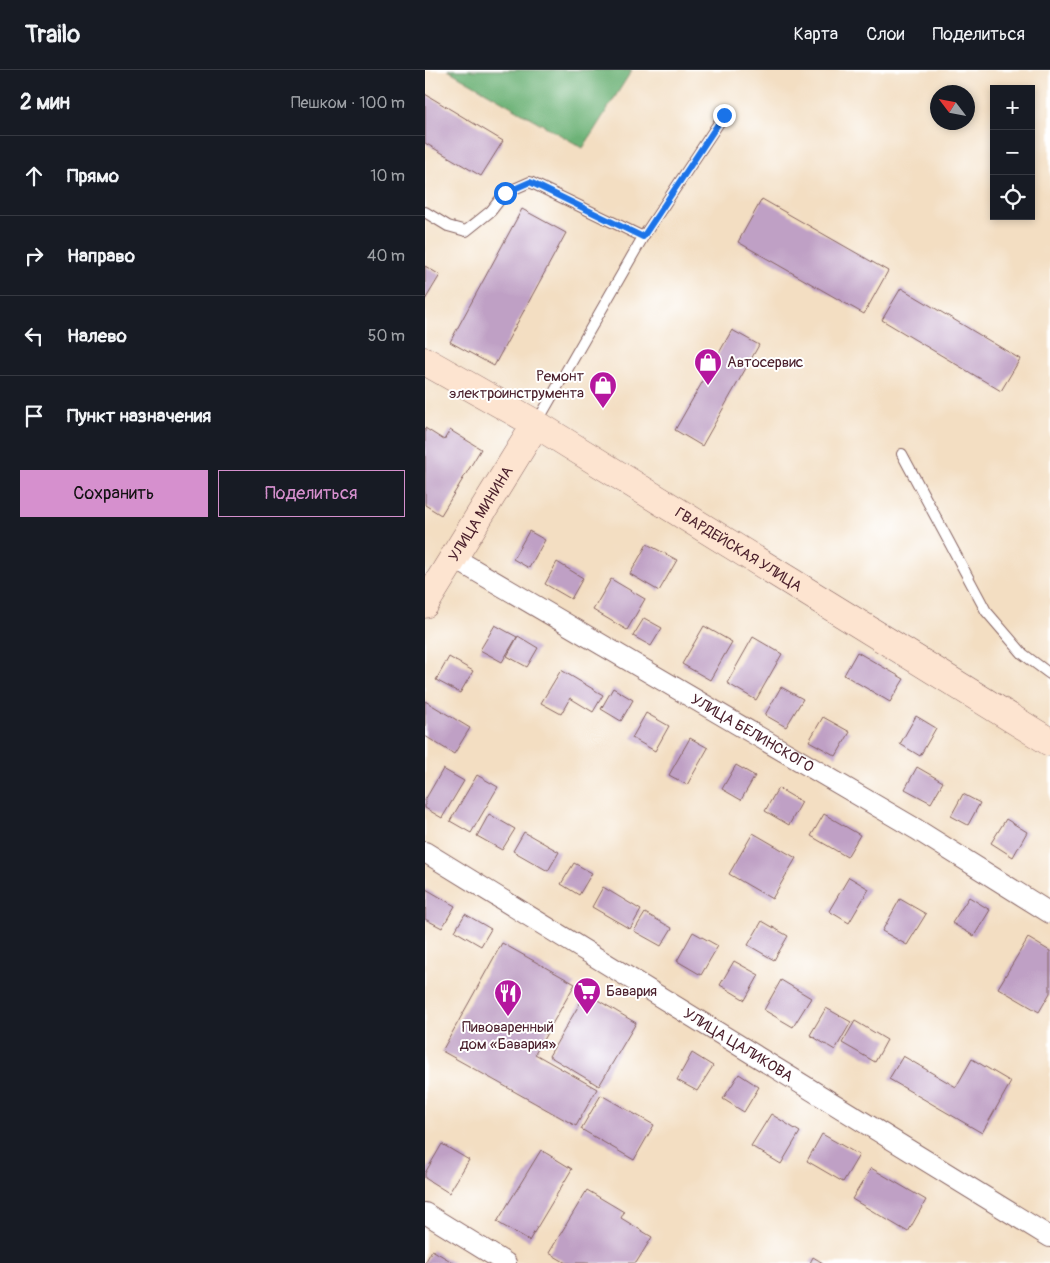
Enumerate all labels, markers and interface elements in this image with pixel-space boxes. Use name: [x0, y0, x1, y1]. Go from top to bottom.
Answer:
text: Trailo: [25, 20, 80, 49]
text: Карта: [794, 23, 838, 46]
text: Слои: [866, 23, 904, 46]
text: Поделиться: [932, 23, 1025, 46]
north arrow: [930, 85, 975, 130]
map controls: [990, 85, 1035, 220]
button: +: [990, 85, 1035, 130]
text: 2 мин: [20, 89, 70, 116]
text: Пешком · 100 m: [291, 93, 405, 113]
route end: [713, 104, 736, 127]
button: −: [990, 130, 1035, 175]
icon: ahead: [20, 162, 48, 190]
text: Прямо: [67, 164, 119, 188]
text: 10 m: [370, 166, 405, 186]
button: locate: [990, 175, 1035, 220]
route start: [494, 182, 517, 205]
icon: right: [20, 242, 48, 270]
text: Направо: [67, 244, 135, 268]
text: 40 m: [367, 246, 405, 266]
icon: left: [20, 322, 48, 350]
text: Налево: [67, 324, 127, 348]
text: 50 m: [368, 326, 405, 346]
shop icon: Автосервис: [693, 347, 723, 386]
place label: Автосервис: [727, 353, 804, 372]
place label: Ремонт электроинструмента: [449, 367, 584, 403]
shop icon: Ремонт электроинструмента: [588, 370, 618, 409]
icon: arrive: [20, 402, 48, 430]
text: Пункт назначения: [67, 404, 211, 428]
street label: УЛИЦА МИНИНА: [445, 463, 518, 565]
button: Сохранить: [20, 470, 208, 517]
button: Поделиться: [218, 470, 405, 517]
street label: ГВАРДЕЙСКАЯ УЛИЦА: [671, 503, 806, 596]
street label: УЛИЦА БЕЛИНСКОГО: [687, 690, 817, 777]
supermarket icon: Бавария: [572, 976, 602, 1015]
restaurant icon: Пивоваренный дом «Бавария»: [493, 978, 523, 1017]
place label: Бавария: [606, 982, 657, 1001]
street label: УЛИЦА ЦАЛИКОВА: [680, 1004, 797, 1087]
place label: Пивоваренный дом «Бавария»: [460, 1018, 557, 1054]

